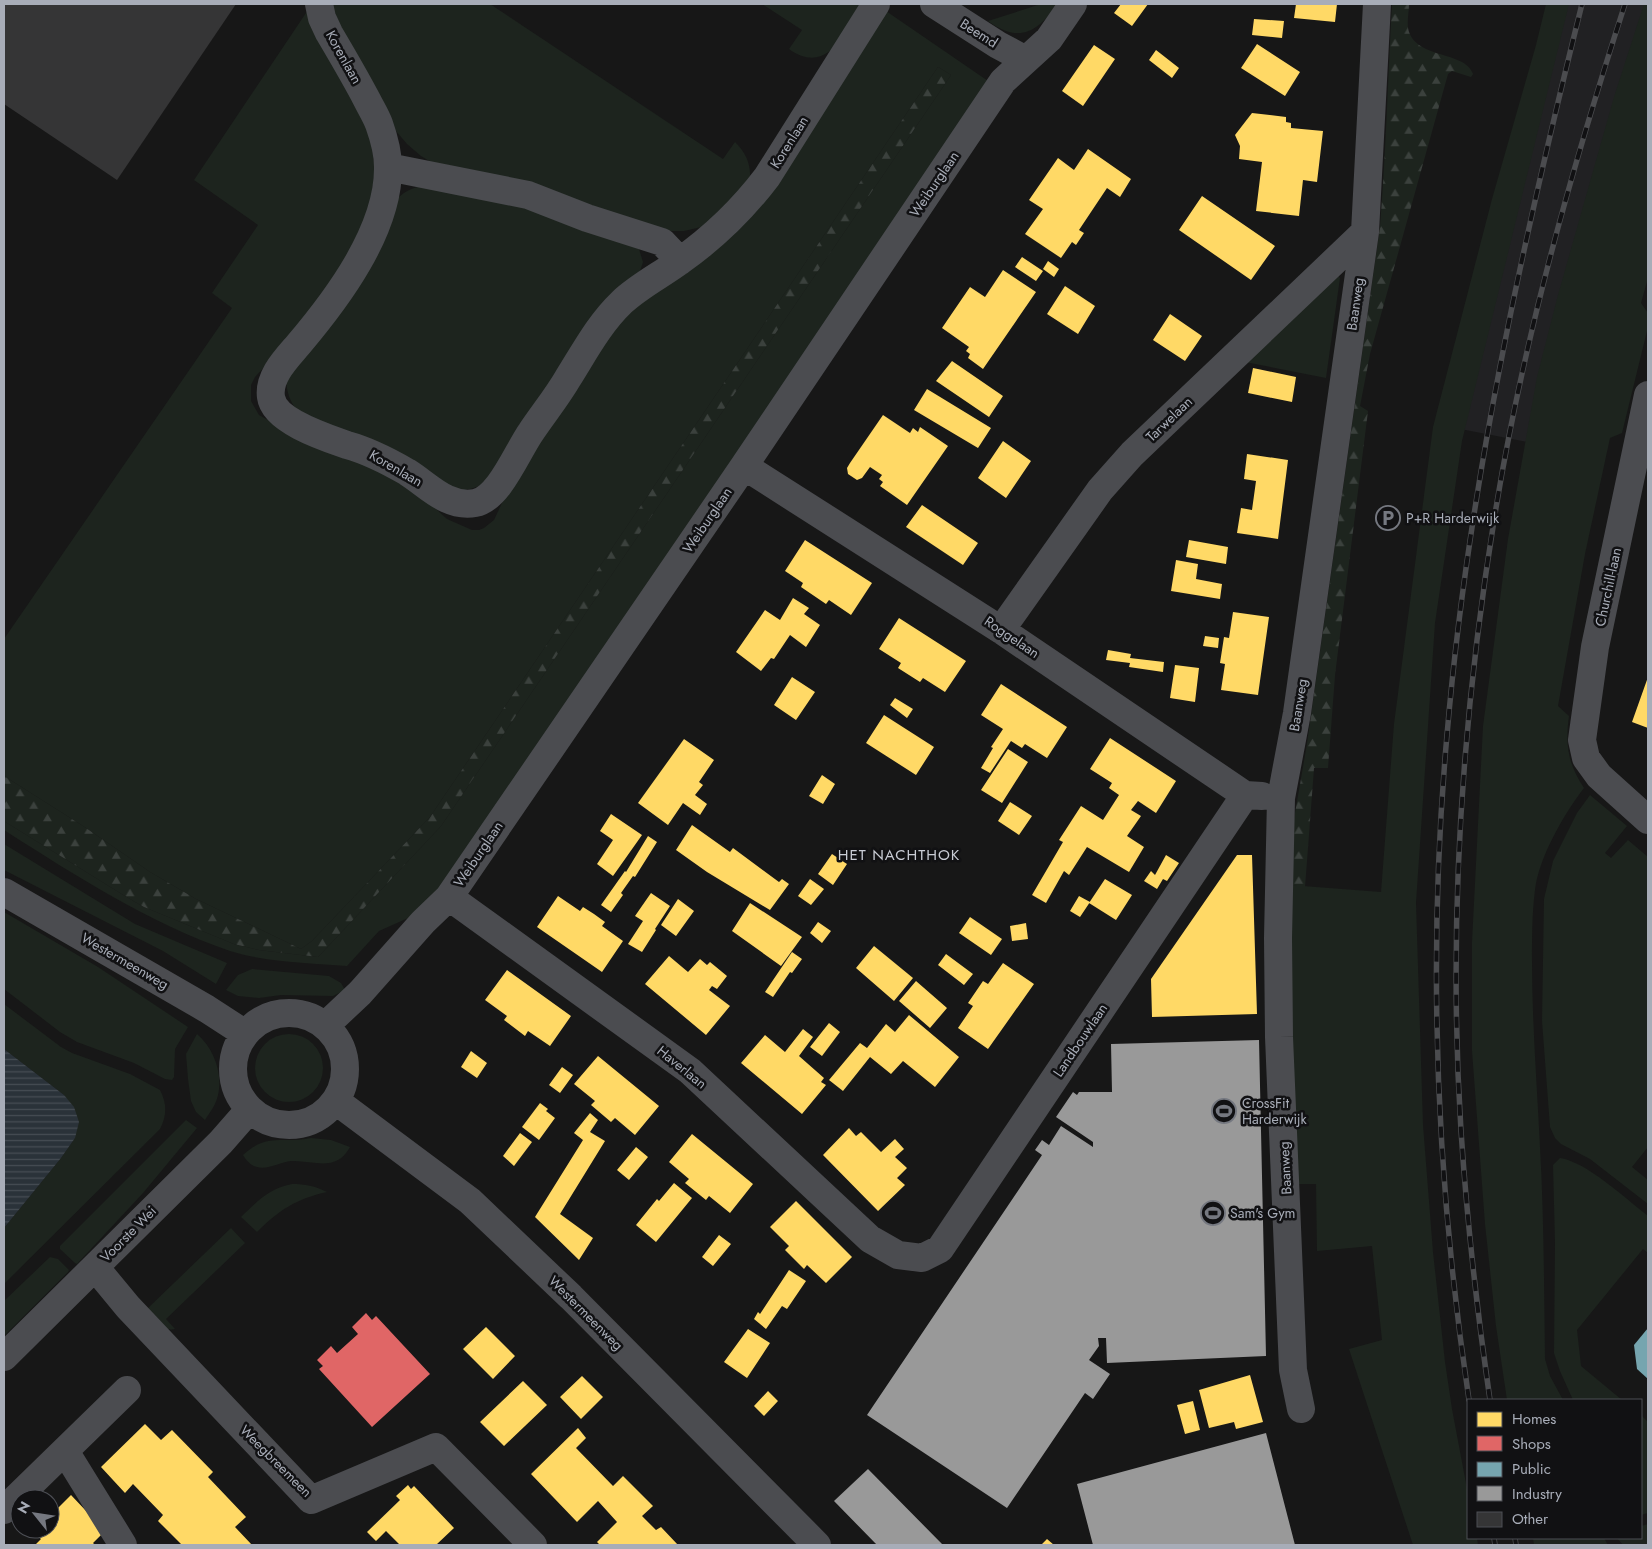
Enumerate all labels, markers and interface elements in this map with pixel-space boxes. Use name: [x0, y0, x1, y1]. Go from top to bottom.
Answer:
street label: Beemd: [956, 14, 1002, 52]
street label: Korenlaan: [321, 27, 367, 87]
street label: Korenlaan: [765, 112, 813, 172]
street label: Weiburglaan: [905, 147, 963, 221]
street label: Baanweg: [1341, 276, 1369, 332]
street label: Tarwelaan: [1141, 392, 1197, 446]
street label: Korenlaan: [366, 445, 426, 491]
street label: Weiburglaan: [678, 483, 736, 557]
parking icon: P+R Harderwijk: [1375, 505, 1401, 531]
place label: P+R Harderwijk: [1406, 508, 1500, 528]
street label: Churchill-laan: [1590, 546, 1626, 628]
street label: Roggelaan: [980, 611, 1044, 663]
street label: Baanweg: [1284, 677, 1312, 733]
street label: Weiburglaan: [449, 817, 507, 891]
district label: HET NACHTHOK: [838, 844, 960, 866]
street label: Westermeenweg: [78, 928, 172, 994]
street label: Landbouwlaan: [1048, 999, 1112, 1081]
street label: Haverlaan: [653, 1041, 711, 1093]
place label: CrossFit Harderwijk: [1242, 1093, 1308, 1129]
sports icon: CrossFit Harderwijk: [1211, 1098, 1237, 1124]
street label: Baanweg: [1274, 1141, 1296, 1195]
sports icon: Sam's Gym: [1200, 1200, 1226, 1226]
street label: Voorste Wei: [95, 1201, 161, 1267]
place label: Sam's Gym: [1230, 1203, 1295, 1223]
street label: Westermeenweg: [544, 1271, 628, 1355]
legend: [1467, 1399, 1642, 1539]
text: Homes: [1512, 1408, 1556, 1430]
street label: Weegbreemeen: [235, 1420, 317, 1502]
text: Shops: [1512, 1433, 1551, 1455]
text: Public: [1512, 1458, 1551, 1480]
text: Industry: [1512, 1483, 1562, 1505]
north arrow: [10, 1489, 60, 1539]
text: N: [12, 1498, 35, 1517]
text: Other: [1512, 1508, 1549, 1530]

